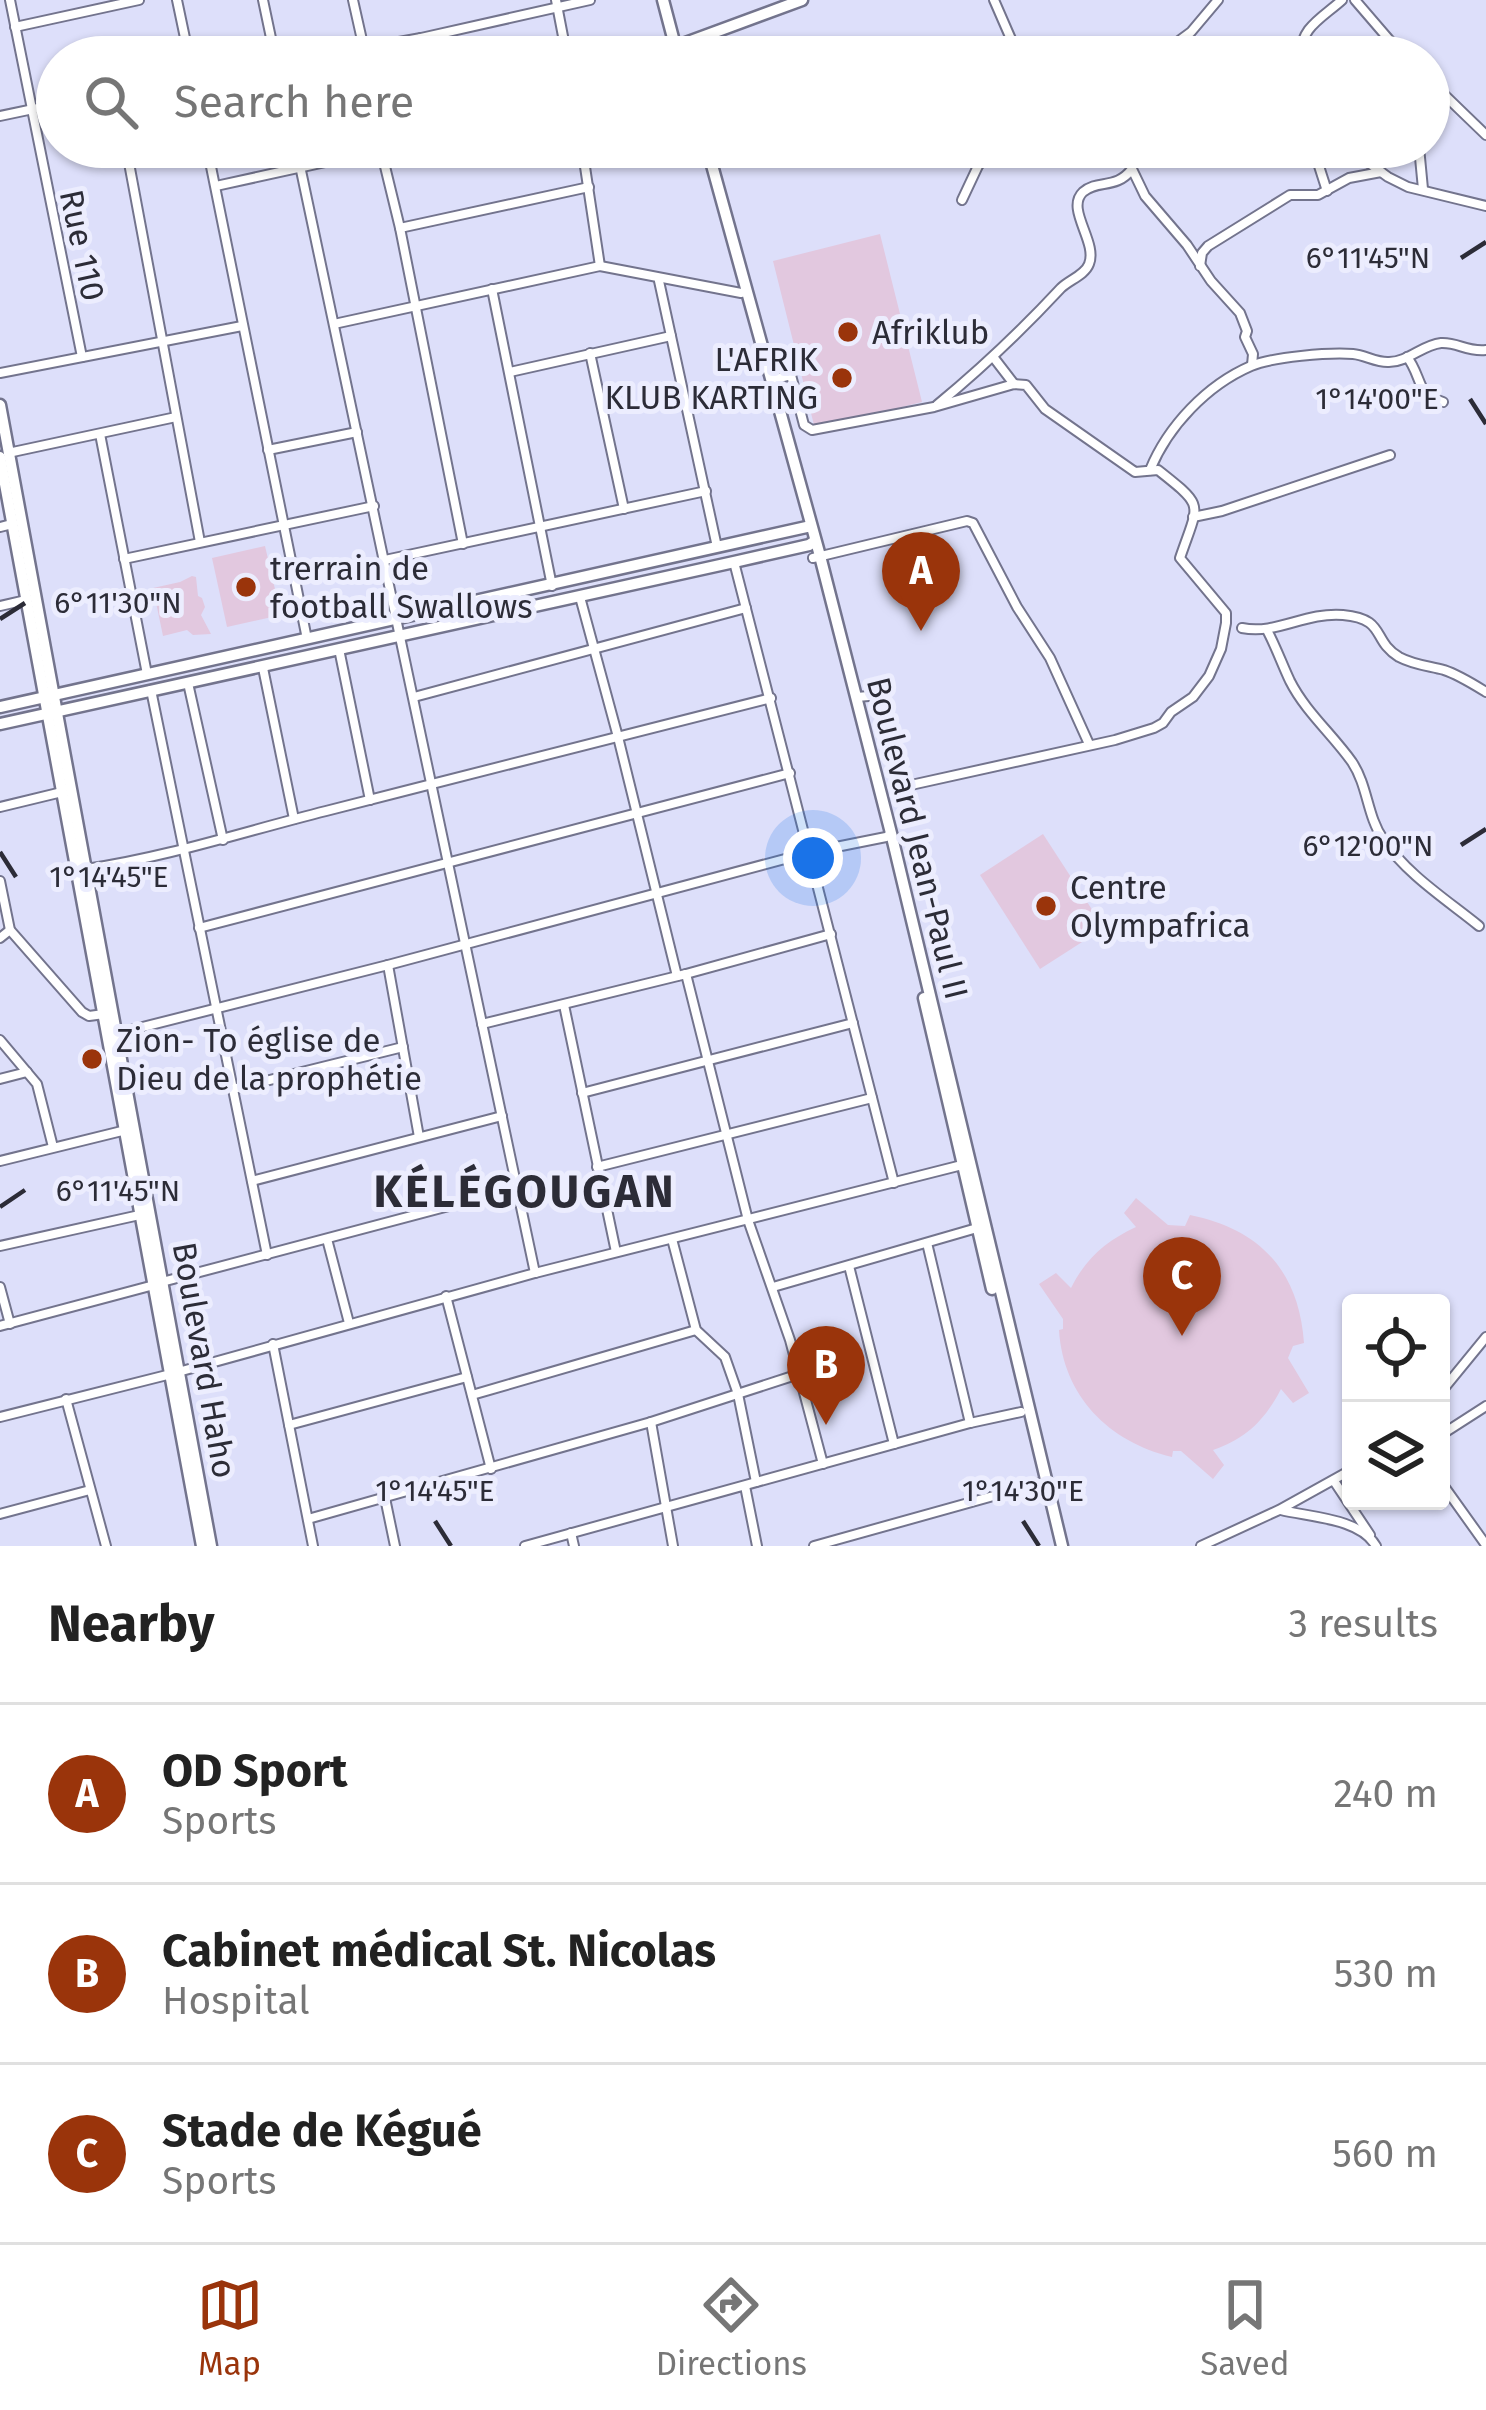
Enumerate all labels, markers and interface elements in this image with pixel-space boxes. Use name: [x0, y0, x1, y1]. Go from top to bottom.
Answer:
search box: [36, 36, 1450, 168]
icon: search: [78, 69, 144, 135]
text: Search here: [174, 75, 414, 129]
street label: Rue 110: [51, 186, 113, 304]
text: 6°11'45"N: [1306, 240, 1430, 276]
place label: Afriklub: [872, 313, 989, 353]
marker: Afriklub: [835, 319, 861, 345]
place label: L'AFRIK KLUB KARTING: [604, 340, 819, 418]
marker: L'AFRIK KLUB KARTING: [829, 365, 855, 391]
text: 1°14'00"E: [1315, 381, 1439, 417]
pin: A: [882, 532, 960, 631]
place label: trerrain de football Swallows: [270, 549, 533, 627]
marker: trerrain de football Swallows: [233, 574, 259, 600]
text: 6°11'30"N: [54, 585, 182, 621]
street label: Boulevard Jean-Paul II: [858, 673, 976, 1003]
your location: [783, 828, 843, 888]
text: 6°12'00"N: [1302, 828, 1434, 864]
text: 1°14'45"E: [49, 859, 169, 895]
place label: Centre Olympafrica: [1070, 868, 1250, 946]
marker: Centre Olympafrica: [1033, 893, 1059, 919]
place label: Zion- To église de Dieu de la prophétie: [116, 1021, 422, 1099]
marker: Zion- To église de Dieu de la prophétie: [79, 1046, 105, 1072]
district label: KÉLÉGOUGAN: [373, 1163, 677, 1219]
text: 6°11'45"N: [56, 1173, 180, 1209]
pin: C: [1143, 1237, 1221, 1336]
street label: Boulevard Haho: [164, 1239, 244, 1481]
map controls: [1342, 1294, 1450, 1510]
button: locate: [1342, 1294, 1450, 1402]
pin: B: [787, 1326, 865, 1425]
button: layers: [1342, 1402, 1450, 1510]
text: 1°14'45"E: [375, 1473, 495, 1509]
text: 1°14'30"E: [962, 1473, 1084, 1509]
text: Nearby: [48, 1593, 214, 1655]
text: 3 results: [1288, 1601, 1438, 1647]
text: OD Sport: [162, 1744, 347, 1798]
text: A: [75, 1771, 99, 1817]
text: 240 m: [1333, 1771, 1438, 1817]
text: Sports: [162, 1798, 277, 1844]
text: Cabinet médical St. Nicolas: [162, 1924, 716, 1978]
text: B: [75, 1951, 99, 1997]
text: 530 m: [1334, 1951, 1438, 1997]
text: Hospital: [162, 1978, 310, 2024]
text: Stade de Kégué: [162, 2104, 482, 2158]
text: C: [76, 2131, 98, 2177]
text: 560 m: [1332, 2131, 1438, 2177]
text: Sports: [162, 2158, 277, 2204]
tab: Map: [197, 2272, 263, 2384]
tab: Directions: [656, 2272, 807, 2384]
tab: Saved: [1200, 2272, 1289, 2384]

